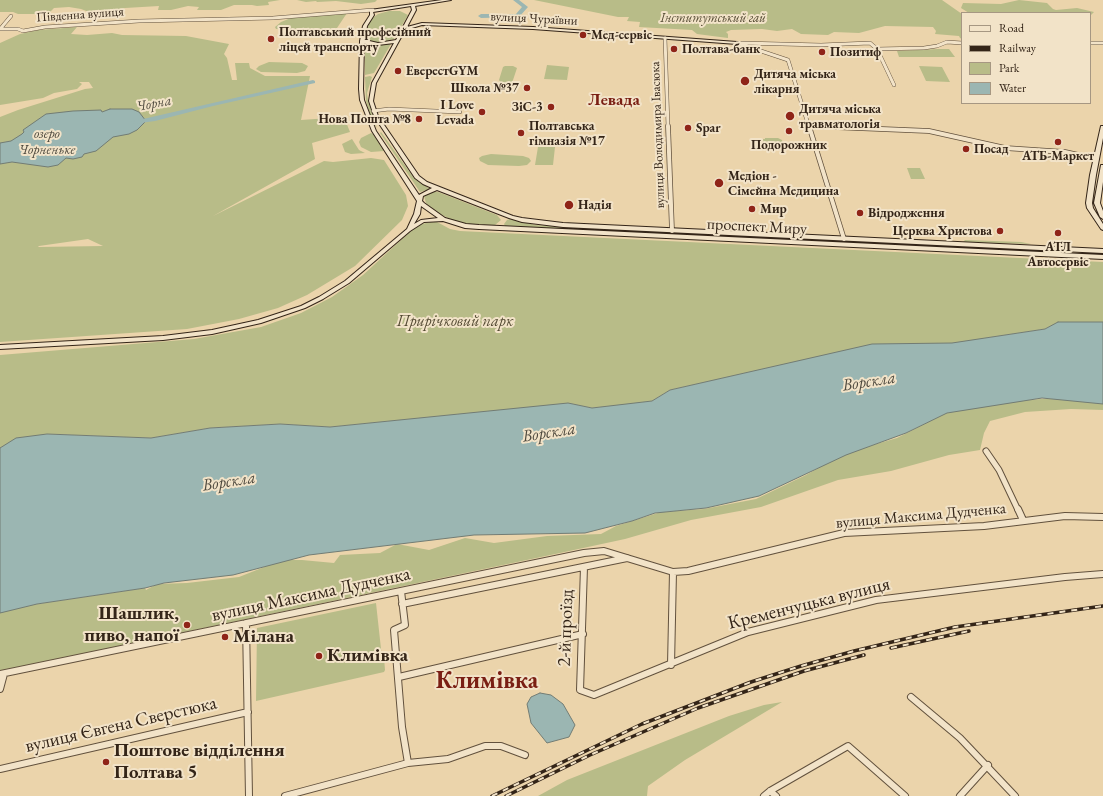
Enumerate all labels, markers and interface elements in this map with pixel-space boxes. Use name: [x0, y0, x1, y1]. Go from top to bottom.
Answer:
street label: Південна вулиця: [36, 4, 124, 26]
street label: вулиця Чураївни: [490, 9, 578, 29]
park label: Інститутський гай: [660, 10, 766, 26]
legend: [961, 12, 1091, 104]
text: Road: [999, 20, 1024, 36]
place label: Полтавський професійний ліцей транспорту: [279, 24, 431, 55]
place label: Мед-сервіс: [591, 27, 652, 43]
marker: Мед-сервіс: [578, 30, 588, 40]
marker: Полтавський професійний ліцей транспорту: [266, 34, 276, 44]
text: Railway: [999, 40, 1036, 56]
place label: Полтава-банк: [682, 41, 760, 57]
marker: Полтава-банк: [669, 44, 679, 54]
place label: Позитиф: [830, 44, 881, 60]
marker: Позитиф: [817, 47, 827, 57]
text: Park: [999, 60, 1019, 76]
street label: вулиця Володимира Івасюка: [648, 61, 668, 209]
place label: ЕверестGYM: [406, 63, 478, 79]
marker: ЕверестGYM: [393, 66, 403, 76]
place label: Дитяча міська лікарня: [754, 66, 836, 97]
marker: Дитяча міська лікарня: [739, 75, 751, 87]
place label: Школа №37: [451, 80, 519, 96]
text: Water: [999, 80, 1026, 96]
marker: Школа №37: [522, 83, 532, 93]
district label: Левада: [588, 90, 640, 110]
water label: Чорна: [135, 92, 173, 116]
place label: I Love Levada: [436, 97, 474, 128]
place label: ЗіС-3: [512, 99, 543, 115]
place label: Дитяча міська травматологія: [799, 101, 881, 132]
marker: ЗіС-3: [546, 102, 556, 112]
marker: I Love Levada: [477, 107, 487, 117]
marker: Дитяча міська травматологія: [784, 110, 796, 122]
place label: Нова Пошта №8: [318, 111, 411, 127]
marker: Нова Пошта №8: [414, 114, 424, 124]
place label: Полтавська гімназія №17: [529, 118, 605, 149]
place label: Spar: [696, 120, 721, 136]
marker: Spar: [683, 123, 693, 133]
water label: озеро Чорненьке: [19, 126, 75, 158]
marker: Подорожник: [784, 126, 794, 136]
marker: Полтавська гімназія №17: [516, 128, 526, 138]
place label: Подорожник: [751, 137, 827, 153]
marker: АТБ-Маркет: [1053, 137, 1063, 147]
place label: Посад: [974, 141, 1009, 157]
marker: Посад: [961, 144, 971, 154]
place label: АТБ-Маркет: [1022, 148, 1094, 164]
place label: Медіон - Сімейна Медицина: [728, 168, 839, 199]
marker: Медіон - Сімейна Медицина: [713, 177, 725, 189]
place label: Надія: [578, 197, 612, 213]
marker: Надія: [563, 199, 575, 211]
place label: Мир: [760, 201, 787, 217]
marker: Мир: [747, 204, 757, 214]
place label: Відродження: [868, 205, 945, 221]
marker: Відродження: [855, 208, 865, 218]
street label: проспект Миру: [707, 215, 807, 239]
place label: Церква Христова: [893, 223, 992, 239]
marker: Церква Христова: [995, 226, 1005, 236]
marker: АТЛ Автосервіс: [1053, 228, 1063, 238]
place label: АТЛ Автосервіс: [1027, 239, 1089, 270]
park label: Прирічковий парк: [397, 312, 513, 332]
water label: Ворскла: [841, 368, 897, 396]
water label: Ворскла: [521, 419, 577, 447]
water label: Ворскла: [201, 468, 257, 496]
street label: вулиця Максима Дудченка: [835, 499, 1007, 533]
street label: вулиця Максима Дудченка: [209, 563, 413, 627]
street label: Кременчуцька вулиця: [726, 573, 892, 635]
street label: 2-й проїзд: [553, 589, 579, 667]
place label: Шашлик, пиво, напої: [84, 603, 179, 647]
marker: Шашлик, пиво, напої: [182, 620, 192, 630]
place label: Мілана: [233, 626, 294, 648]
marker: Мілана: [220, 632, 230, 642]
place label: Климівка: [327, 645, 408, 667]
marker: Климівка: [314, 651, 324, 661]
district label: Климівка: [436, 667, 538, 695]
street label: вулиця Євгена Сверстюка: [23, 692, 219, 758]
place label: Поштове відділення Полтава 5: [114, 740, 285, 784]
marker: Поштове відділення Полтава 5: [101, 757, 111, 767]

